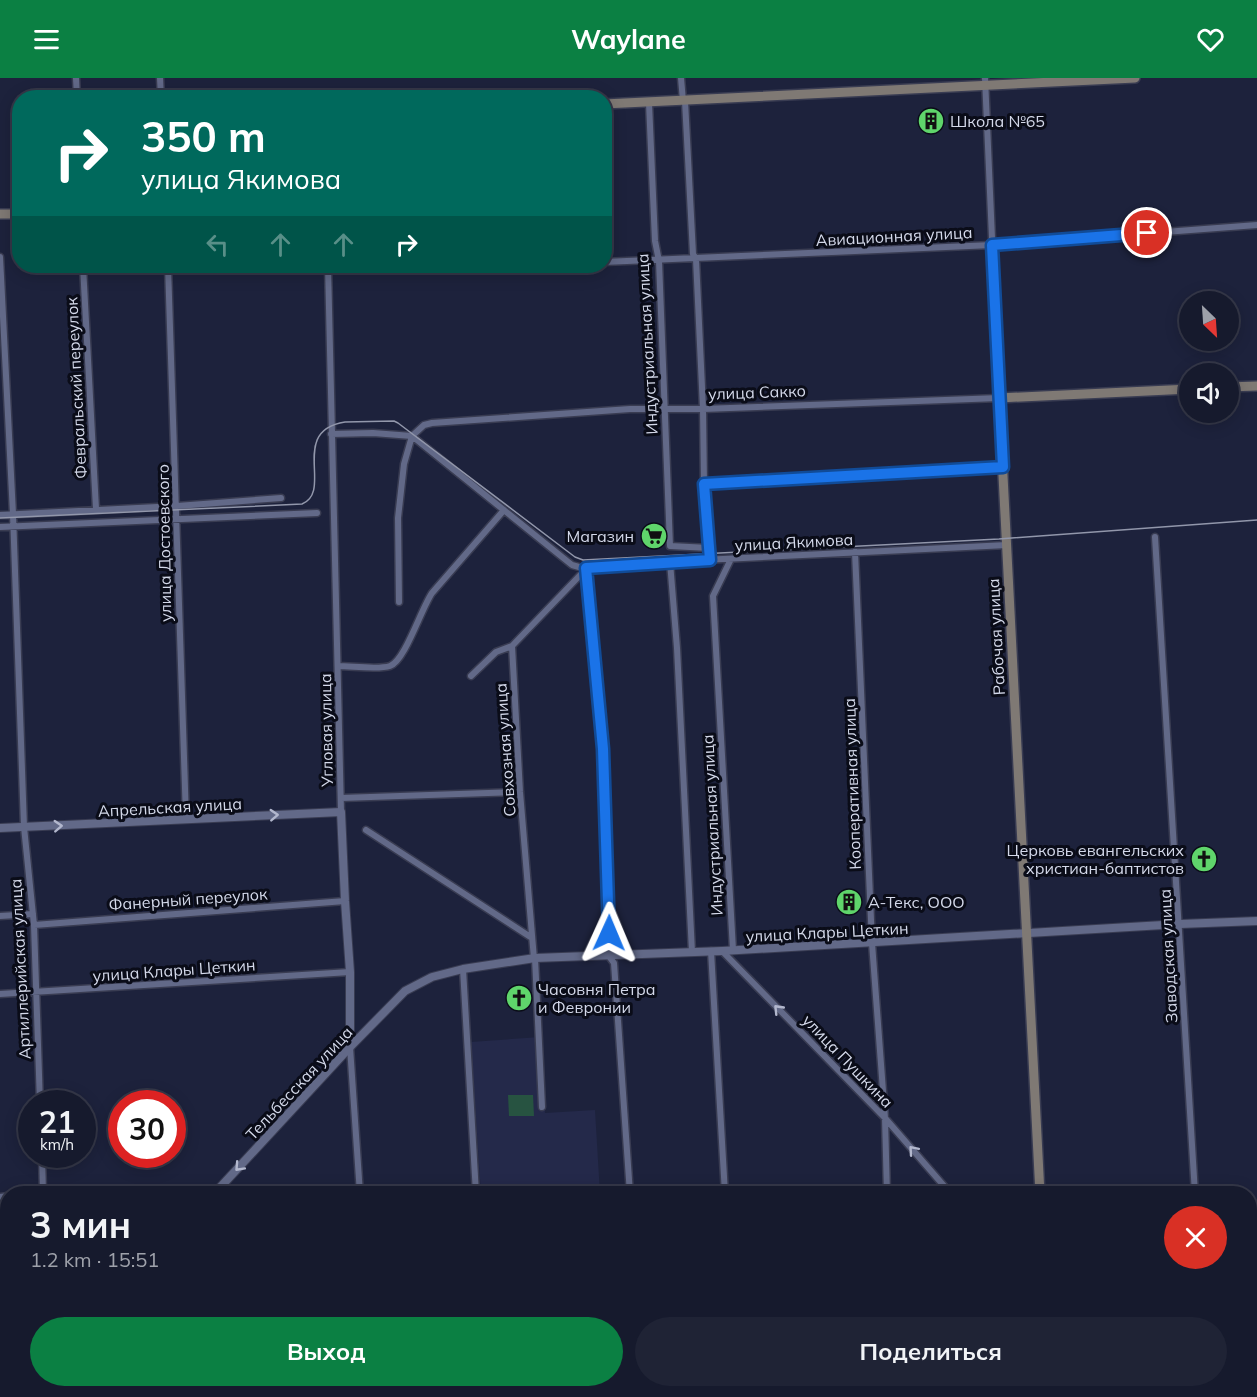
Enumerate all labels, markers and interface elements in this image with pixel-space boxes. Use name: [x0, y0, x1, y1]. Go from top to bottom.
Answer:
text: Waylane: [571, 22, 686, 56]
icon: menu: [30, 23, 63, 56]
icon: heart: [1194, 23, 1227, 56]
building icon: Школа №65: [916, 106, 946, 136]
text: 350 m: [141, 110, 266, 163]
place label: Школа №65: [950, 111, 1045, 131]
icon: right: [42, 114, 120, 192]
text: улица Якимова: [141, 162, 341, 196]
pin: [1121, 207, 1172, 258]
icon: arrive: [1130, 216, 1163, 249]
street label: Авиационная улица: [815, 222, 973, 250]
icon: left: [201, 228, 234, 261]
icon: ahead: [264, 228, 297, 261]
icon: ahead: [327, 228, 360, 261]
icon: right: [390, 228, 423, 261]
street label: Индустриальная улица: [632, 253, 662, 435]
north arrow: [1179, 291, 1239, 351]
map controls: [1179, 291, 1239, 423]
street label: Февральский переулок: [61, 296, 91, 479]
button: sound: [1179, 363, 1239, 423]
street label: улица Сакко: [708, 380, 806, 404]
street label: улица Достоевского: [153, 464, 175, 622]
supermarket icon: Магазин: [639, 521, 669, 551]
place label: Магазин: [566, 526, 634, 546]
street label: улица Якимова: [734, 529, 854, 555]
street label: Рабочая улица: [983, 578, 1009, 696]
street label: Угловая улица: [315, 673, 337, 788]
street label: Совхозная улица: [490, 683, 520, 817]
street label: Кооперативная улица: [839, 698, 865, 870]
street label: Индустриальная улица: [697, 734, 727, 916]
street label: Апрельская улица: [98, 793, 242, 821]
one-way arrow: [270, 809, 279, 822]
one-way arrow: [54, 819, 63, 832]
place label: Церковь евангельских христиан-баптистов: [1007, 840, 1184, 878]
church icon: Церковь евангельских христиан-баптистов: [1189, 844, 1219, 874]
street label: Артиллерийская улица: [5, 878, 35, 1060]
street label: Фанерный переулок: [108, 883, 269, 915]
building icon: А-Текс, ООО: [834, 887, 864, 917]
street label: Заводская улица: [1155, 888, 1181, 1024]
place label: А-Текс, ООО: [868, 892, 965, 912]
position arrow: [577, 901, 641, 965]
street label: улица Клары Цеткин: [745, 918, 909, 946]
street label: улица Клары Цеткин: [92, 954, 256, 986]
place label: Часовня Петра и Февронии: [538, 979, 656, 1017]
church icon: Часовня Петра и Февронии: [504, 983, 534, 1013]
one-way arrow: [775, 1005, 786, 1016]
street label: улица Пушкина: [798, 1010, 898, 1112]
street label: Тельбесская улица: [241, 1022, 357, 1144]
speed limit sign: 30: [108, 1090, 186, 1168]
text: 21: [39, 1103, 75, 1141]
text: km/h: [40, 1135, 74, 1154]
one-way arrow: [909, 1146, 920, 1157]
one-way arrow: [235, 1161, 246, 1171]
text: 3 мин: [30, 1202, 131, 1247]
button: close: [1164, 1206, 1227, 1269]
text: 1.2 km · 15:51: [30, 1247, 159, 1272]
button: Выход: [30, 1317, 623, 1386]
button: Поделиться: [635, 1317, 1227, 1386]

